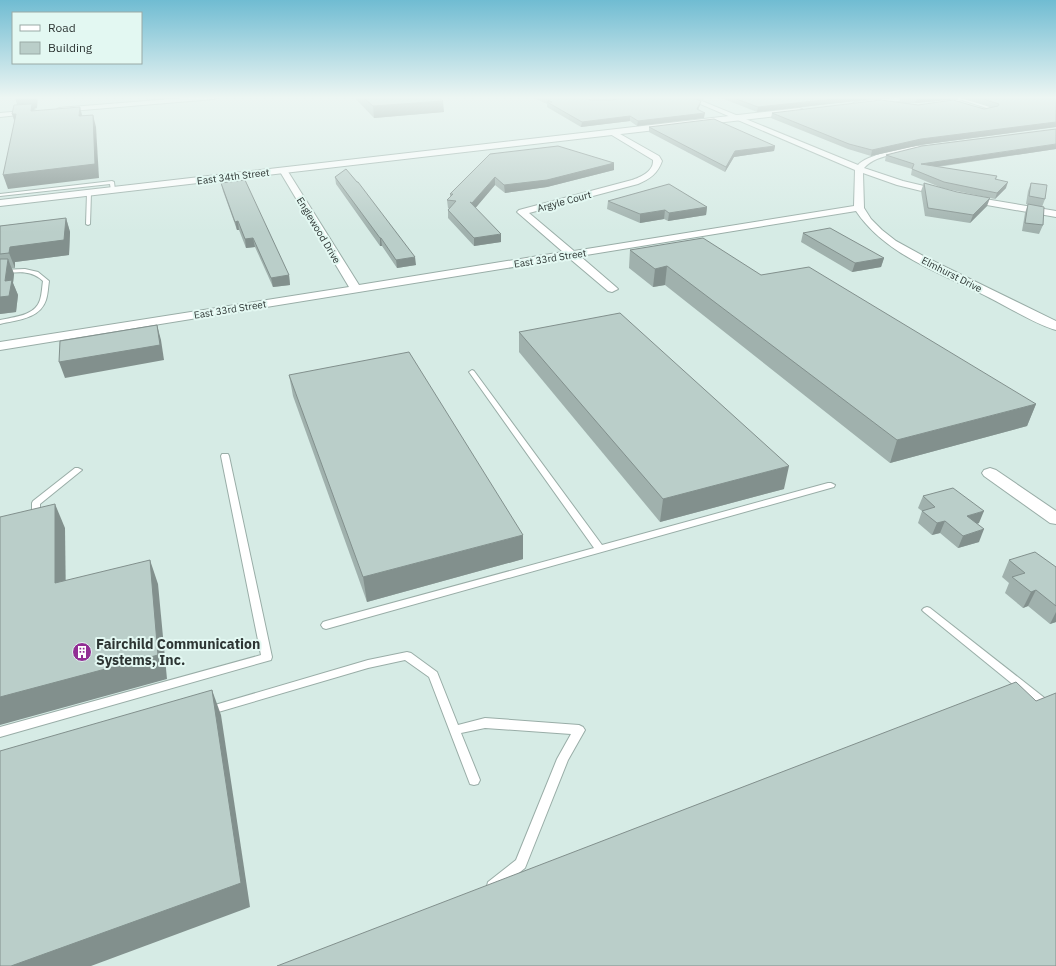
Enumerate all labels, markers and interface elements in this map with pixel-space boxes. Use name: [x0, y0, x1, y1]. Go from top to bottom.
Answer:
legend: [12, 12, 142, 64]
text: Road: [48, 20, 76, 35]
text: Building: [48, 40, 93, 55]
street label: East 34th Street: [196, 166, 270, 187]
street label: Argyle Court: [536, 188, 593, 215]
street label: Englewood Drive: [294, 195, 344, 266]
street label: East 33rd Street: [513, 246, 588, 271]
street label: Elmhurst Drive: [919, 254, 985, 295]
street label: East 33rd Street: [193, 297, 268, 322]
place label: Fairchild Communication Systems, Inc.: [96, 635, 260, 669]
building icon: Fairchild Communication Systems, Inc.: [71, 641, 93, 663]

